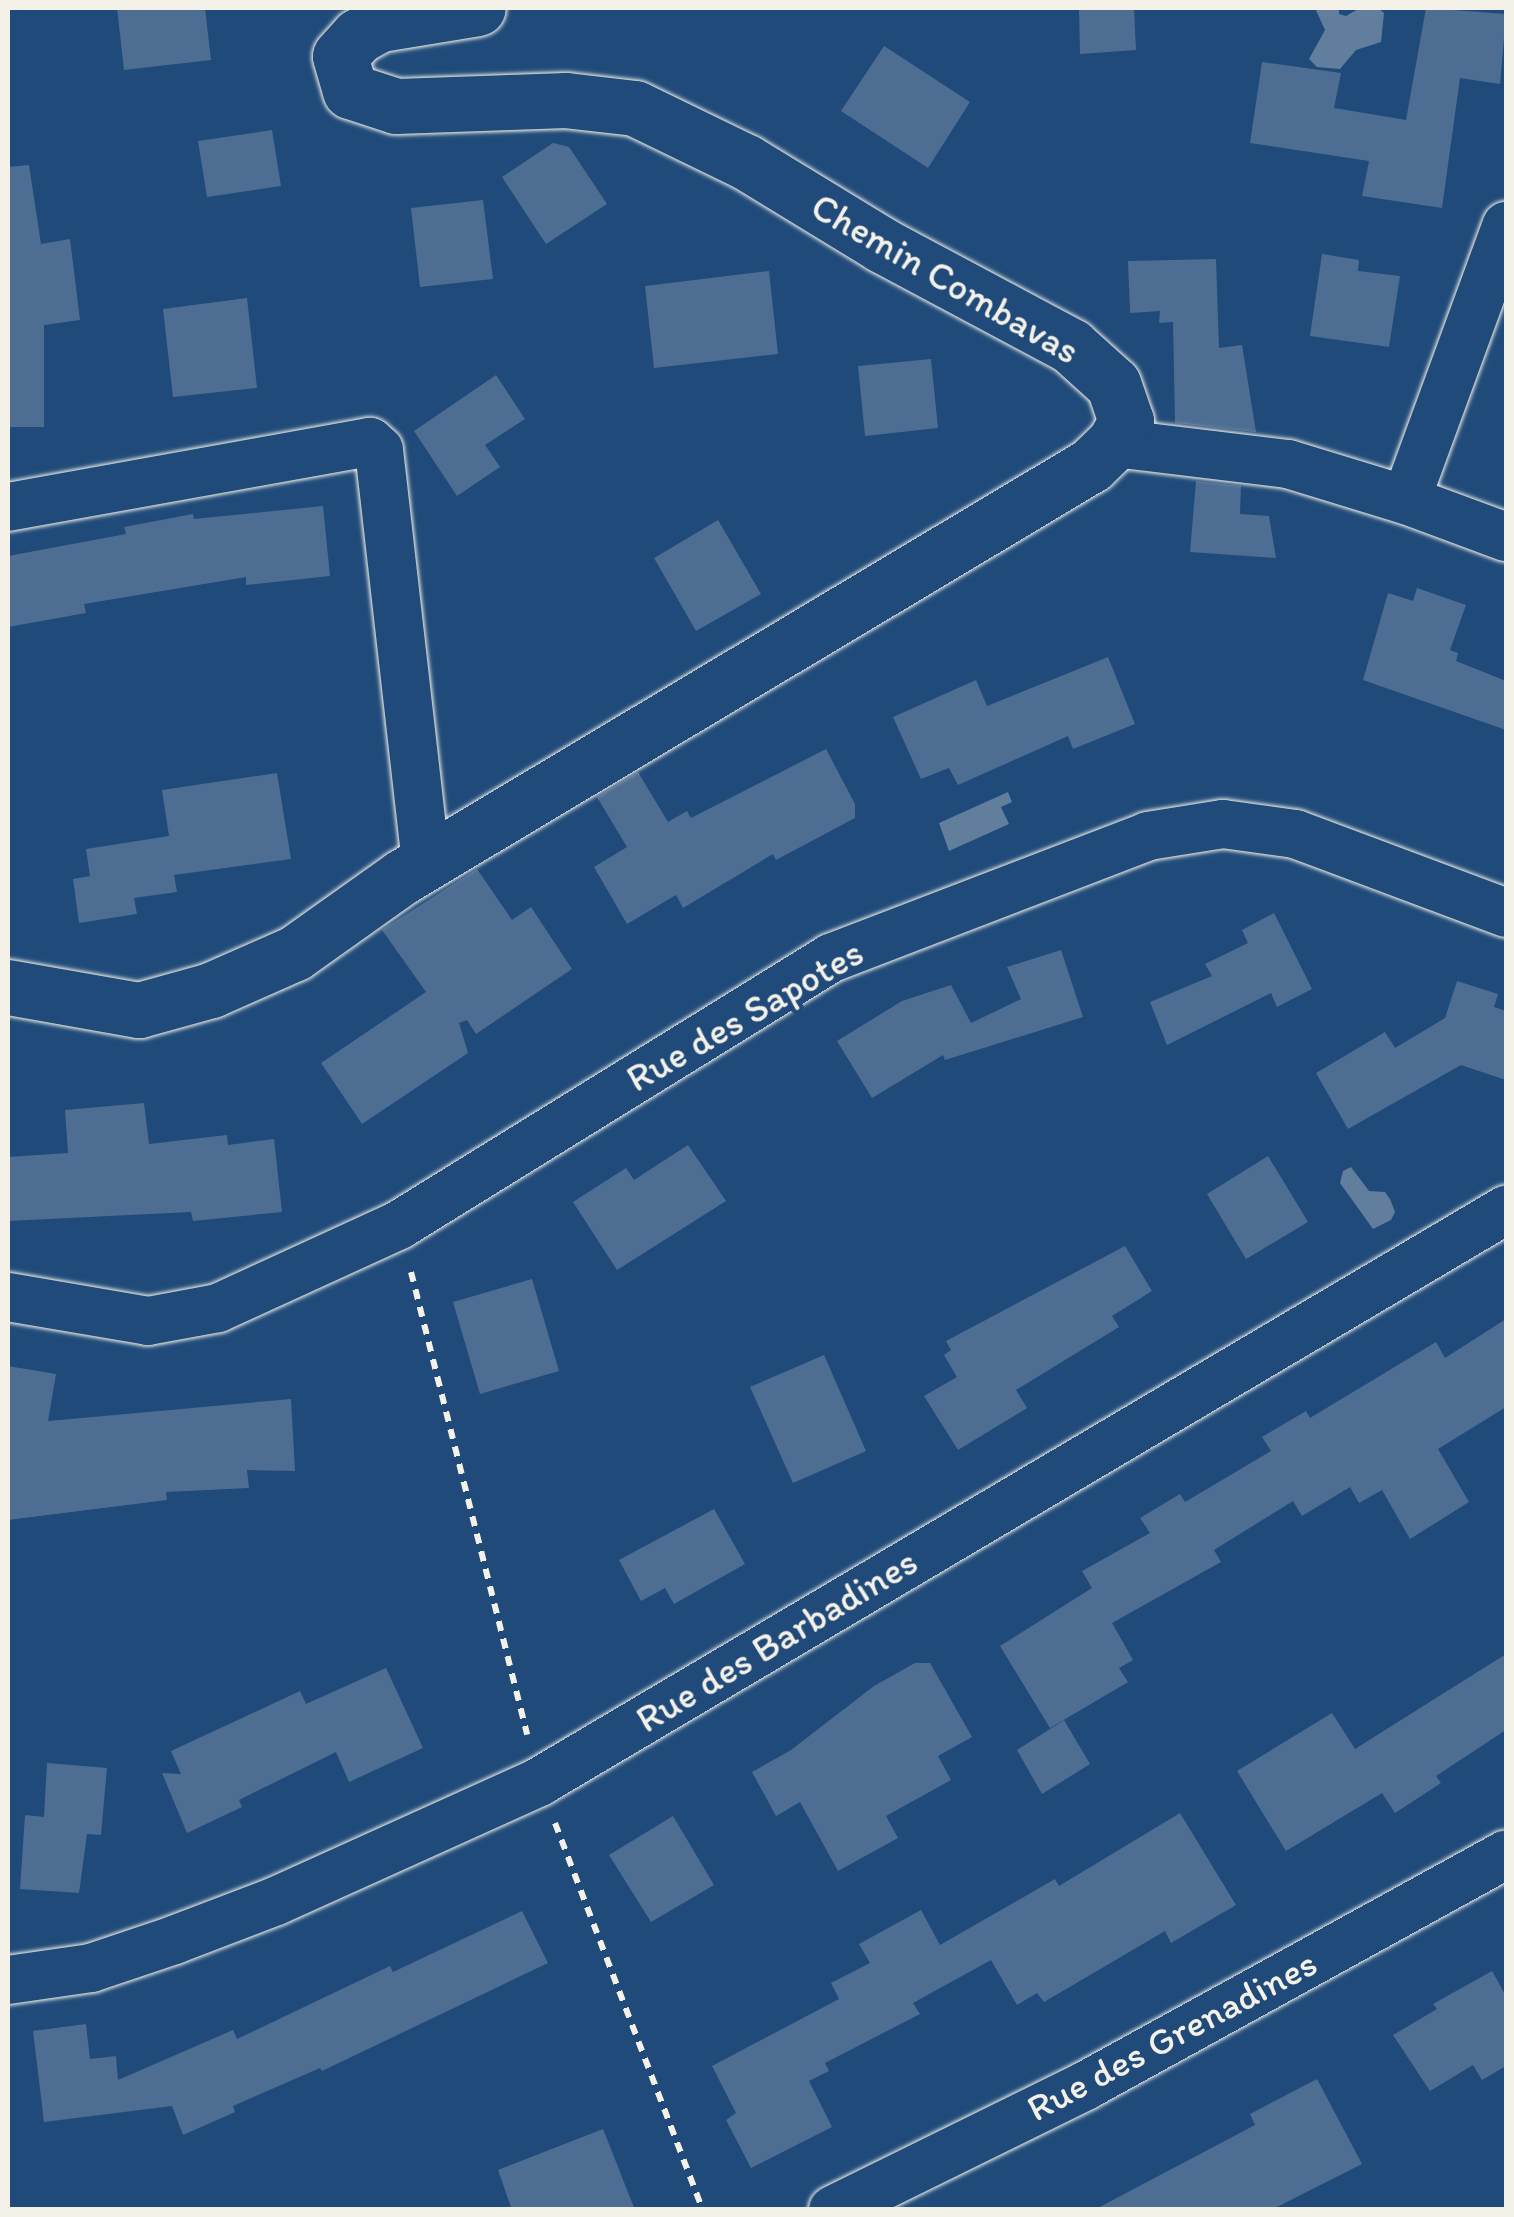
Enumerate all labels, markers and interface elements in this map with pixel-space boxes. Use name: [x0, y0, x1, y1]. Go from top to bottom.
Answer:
street label: Chemin Combavas: [803, 184, 1087, 374]
street label: Rue des Sapotes: [619, 930, 871, 1102]
street label: Rue des Barbadines: [628, 1539, 926, 1743]
street label: Rue des Grenadines: [1020, 1941, 1324, 2131]

